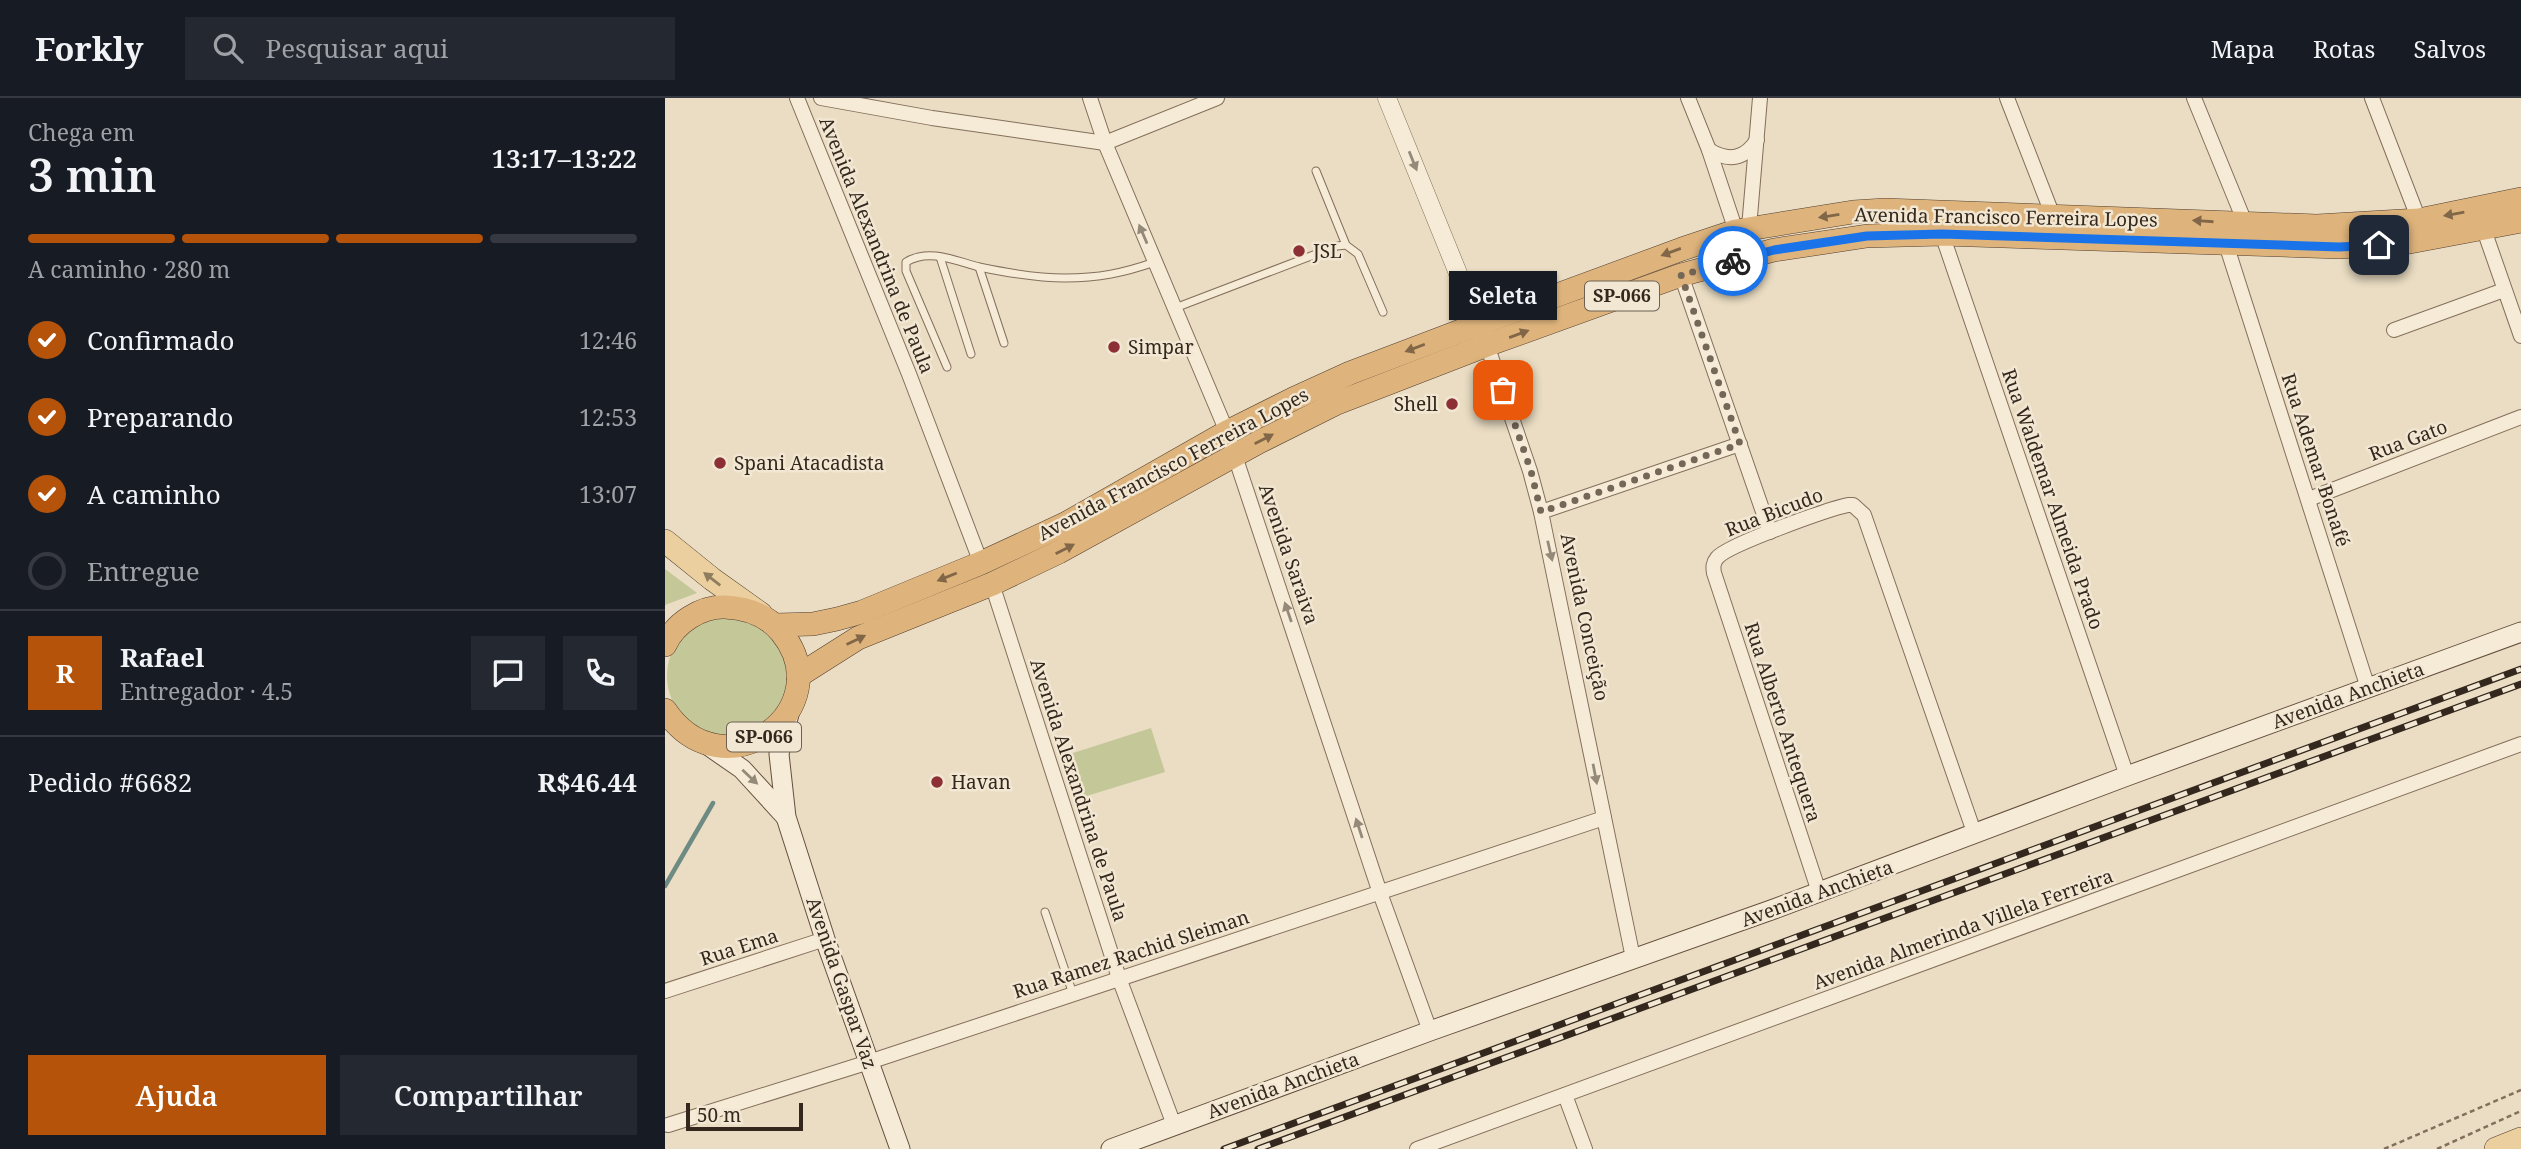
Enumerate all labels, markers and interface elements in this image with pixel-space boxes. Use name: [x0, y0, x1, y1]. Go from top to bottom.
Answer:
search box: [185, 17, 675, 80]
text: Forkly: [35, 26, 143, 71]
icon: search: [209, 29, 247, 67]
text: Pesquisar aqui: [265, 30, 448, 66]
text: Mapa: [2211, 32, 2275, 65]
text: Rotas: [2313, 32, 2375, 65]
text: Salvos: [2413, 32, 2486, 65]
street label: Avenida Alexandrina de Paula: [814, 113, 940, 377]
text: Chega em: [28, 116, 134, 148]
text: 13:17–13:22: [491, 140, 637, 176]
text: 3 min: [28, 143, 156, 205]
one-way arrow: [1407, 151, 1418, 172]
street label: Avenida Francisco Ferreira Lopes: [1854, 201, 2158, 233]
one-way arrow: [2443, 209, 2465, 220]
one-way arrow: [1818, 211, 1840, 222]
pin: [2349, 215, 2409, 275]
one-way arrow: [2192, 216, 2214, 227]
one-way arrow: [1137, 223, 1148, 244]
courier: [1698, 226, 1768, 296]
icon: home: [2360, 226, 2398, 264]
place label: JSL: [1312, 238, 1342, 264]
icon: bike: [1714, 242, 1752, 280]
marker: JSL: [1291, 243, 1307, 259]
one-way arrow: [1661, 247, 1682, 258]
text: A caminho · 280 m: [28, 253, 230, 285]
callout: Seleta: [1449, 271, 1557, 320]
text: Seleta: [1469, 279, 1537, 311]
road number: SP-066: [1585, 281, 1659, 310]
icon: check: [28, 321, 66, 359]
text: Confirmado: [87, 322, 234, 358]
text: 12:46: [579, 324, 637, 356]
one-way arrow: [1508, 328, 1529, 339]
place label: Simpar: [1128, 334, 1194, 360]
marker: Simpar: [1106, 339, 1122, 355]
one-way arrow: [1404, 343, 1425, 354]
pin: [1473, 360, 1533, 420]
street label: Rua Waldemar Almeida Prado: [1996, 365, 2110, 633]
street label: Rua Ademar Bonafé: [2276, 370, 2356, 550]
icon: bag: [1484, 371, 1522, 409]
street label: Avenida Francisco Ferreira Lopes: [1033, 381, 1313, 547]
place label: Shell: [1394, 391, 1438, 417]
marker: Shell: [1444, 396, 1460, 412]
icon: check: [28, 398, 66, 436]
text: Preparando: [87, 399, 234, 435]
text: 12:53: [579, 401, 637, 433]
street label: Rua Gato: [2365, 413, 2451, 467]
one-way arrow: [1254, 434, 1274, 445]
place label: Spani Atacadista: [734, 450, 885, 476]
marker: Spani Atacadista: [712, 455, 728, 471]
icon: check: [28, 475, 66, 513]
text: A caminho: [87, 476, 221, 512]
text: 13:07: [579, 478, 637, 510]
street label: Avenida Saraiva: [1253, 480, 1325, 628]
street label: Rua Bicudo: [1721, 481, 1827, 543]
street label: Avenida Conceição: [1555, 531, 1615, 703]
one-way arrow: [1544, 540, 1555, 562]
one-way arrow: [1055, 543, 1074, 555]
text: Entregue: [87, 553, 200, 589]
one-way arrow: [936, 571, 957, 582]
one-way arrow: [703, 572, 721, 586]
one-way arrow: [1282, 601, 1293, 622]
street label: Rua Alberto Antequera: [1738, 619, 1828, 825]
one-way arrow: [846, 635, 866, 646]
button: chat: [471, 636, 545, 710]
button: phone: [563, 636, 637, 710]
text: Rafael: [120, 639, 204, 675]
text: R: [56, 655, 74, 691]
street label: Avenida Alexandrina de Paula: [1024, 655, 1134, 925]
street label: Avenida Anchieta: [2268, 655, 2428, 735]
text: Entregador · 4.5: [120, 675, 293, 707]
road number: SP-066: [727, 722, 801, 752]
one-way arrow: [1590, 763, 1601, 785]
text: Pedido #6682: [28, 764, 192, 800]
text: R$46.44: [537, 764, 637, 800]
one-way arrow: [741, 768, 758, 784]
place label: Havan: [951, 769, 1011, 795]
marker: Havan: [929, 774, 945, 790]
one-way arrow: [1353, 817, 1364, 838]
street label: Avenida Anchieta: [1737, 853, 1897, 933]
street label: Avenida Almerinda Villela Ferreira: [1809, 862, 2117, 996]
street label: Avenida Gaspar Vaz: [800, 894, 884, 1072]
street label: Rua Ramez Rachid Sleiman: [1010, 904, 1252, 1004]
street label: Rua Ema: [697, 922, 781, 972]
street label: Avenida Anchieta: [1203, 1045, 1363, 1125]
button: Ajuda: [28, 1055, 326, 1135]
button: Compartilhar: [340, 1055, 637, 1135]
scale bar: [686, 1100, 803, 1132]
text: 50 m: [697, 1102, 741, 1128]

